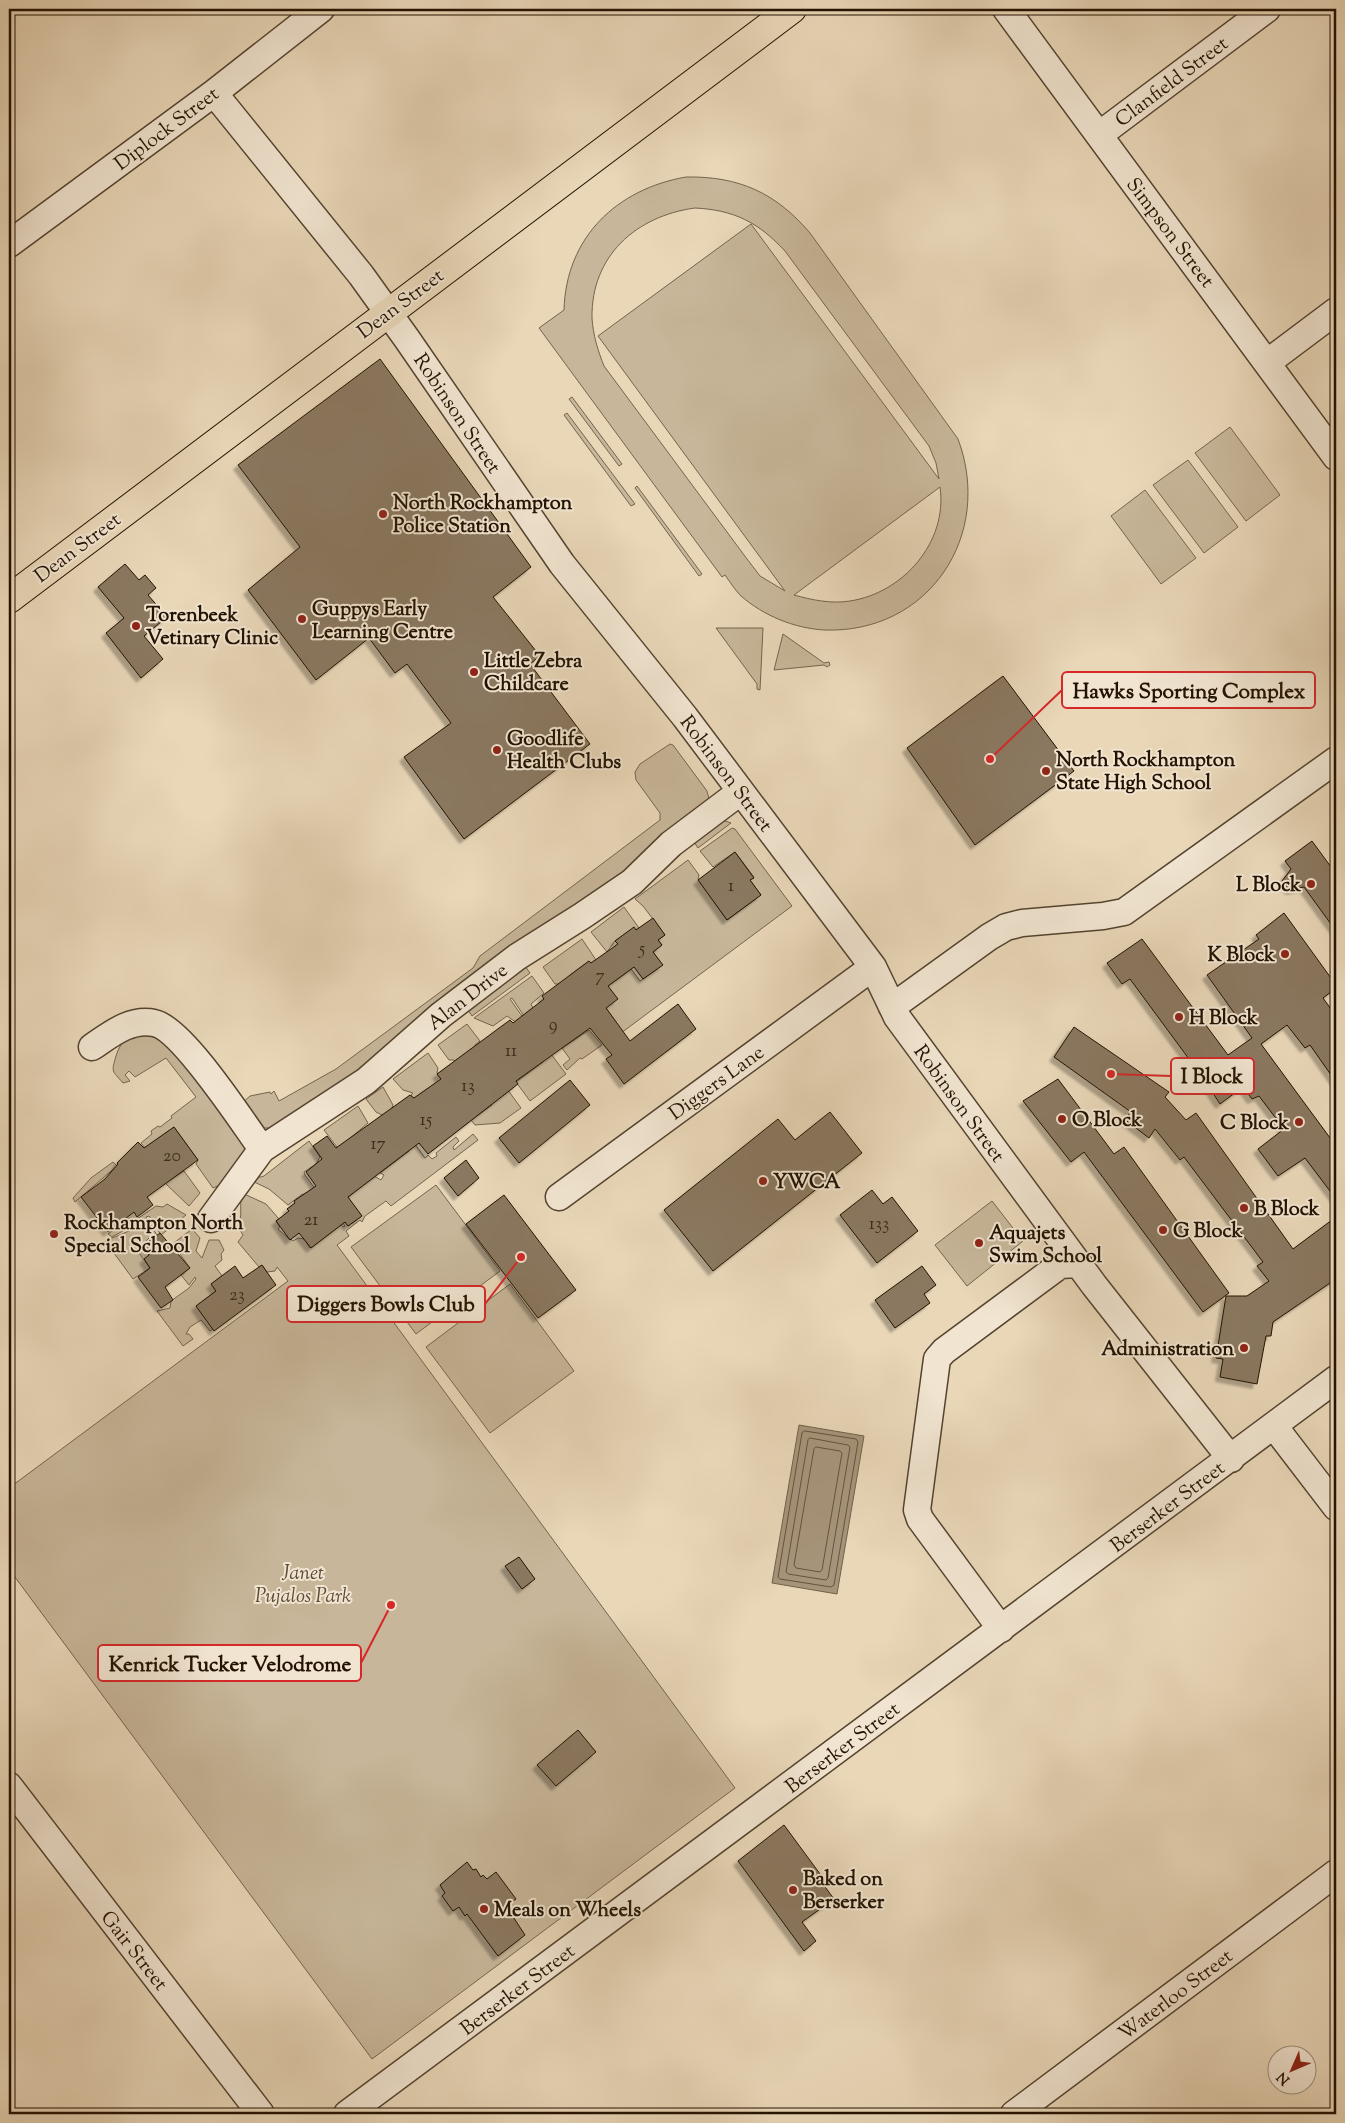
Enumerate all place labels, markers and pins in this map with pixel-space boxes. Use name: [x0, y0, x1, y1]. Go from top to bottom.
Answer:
place label: North Rockhampton Police Station: [393, 490, 573, 542]
marker: North Rockhampton Police Station: [377, 508, 389, 520]
place label: Guppys Early Learning Centre: [312, 596, 453, 648]
place label: Torenbeek Vetinary Clinic: [146, 602, 278, 654]
marker: Guppys Early Learning Centre: [296, 613, 308, 625]
marker: Torenbeek Vetinary Clinic: [130, 620, 142, 632]
place label: Little Zebra Childcare: [484, 648, 583, 700]
marker: Little Zebra Childcare: [468, 666, 480, 678]
callout: Hawks Sporting Complex: [1062, 672, 1315, 708]
place label: Goodlife Health Clubs: [507, 726, 621, 778]
marker: Goodlife Health Clubs: [491, 744, 503, 756]
place label: North Rockhampton State High School: [1056, 747, 1236, 799]
marker: North Rockhampton State High School: [1040, 765, 1052, 777]
place label: L Block: [1236, 872, 1301, 901]
marker: L Block: [1305, 878, 1317, 890]
place label: K Block: [1208, 942, 1275, 971]
marker: K Block: [1279, 948, 1291, 960]
place label: H Block: [1189, 1005, 1258, 1034]
marker: H Block: [1173, 1011, 1185, 1023]
callout: I Block: [1171, 1058, 1254, 1094]
place label: O Block: [1072, 1107, 1142, 1136]
place label: C Block: [1220, 1110, 1289, 1139]
marker: O Block: [1056, 1113, 1068, 1125]
marker: C Block: [1293, 1116, 1305, 1128]
place label: YWCA: [773, 1169, 841, 1198]
marker: YWCA: [757, 1175, 769, 1187]
place label: B Block: [1254, 1196, 1320, 1225]
marker: B Block: [1238, 1202, 1250, 1214]
place label: Rockhampton North Special School: [64, 1210, 244, 1262]
place label: G Block: [1173, 1218, 1242, 1247]
place label: Aquajets Swim School: [989, 1220, 1103, 1272]
marker: G Block: [1157, 1224, 1169, 1236]
marker: Rockhampton North Special School: [48, 1228, 60, 1240]
marker: Aquajets Swim School: [973, 1237, 985, 1249]
callout: Diggers Bowls Club: [287, 1286, 485, 1322]
place label: Administration: [1101, 1336, 1234, 1365]
marker: Administration: [1238, 1342, 1250, 1354]
callout: Kenrick Tucker Velodrome: [98, 1645, 361, 1681]
place label: Baked on Berserker: [803, 1866, 885, 1918]
marker: Baked on Berserker: [787, 1884, 799, 1896]
place label: Meals on Wheels: [494, 1897, 641, 1926]
marker: Meals on Wheels: [478, 1903, 490, 1915]

